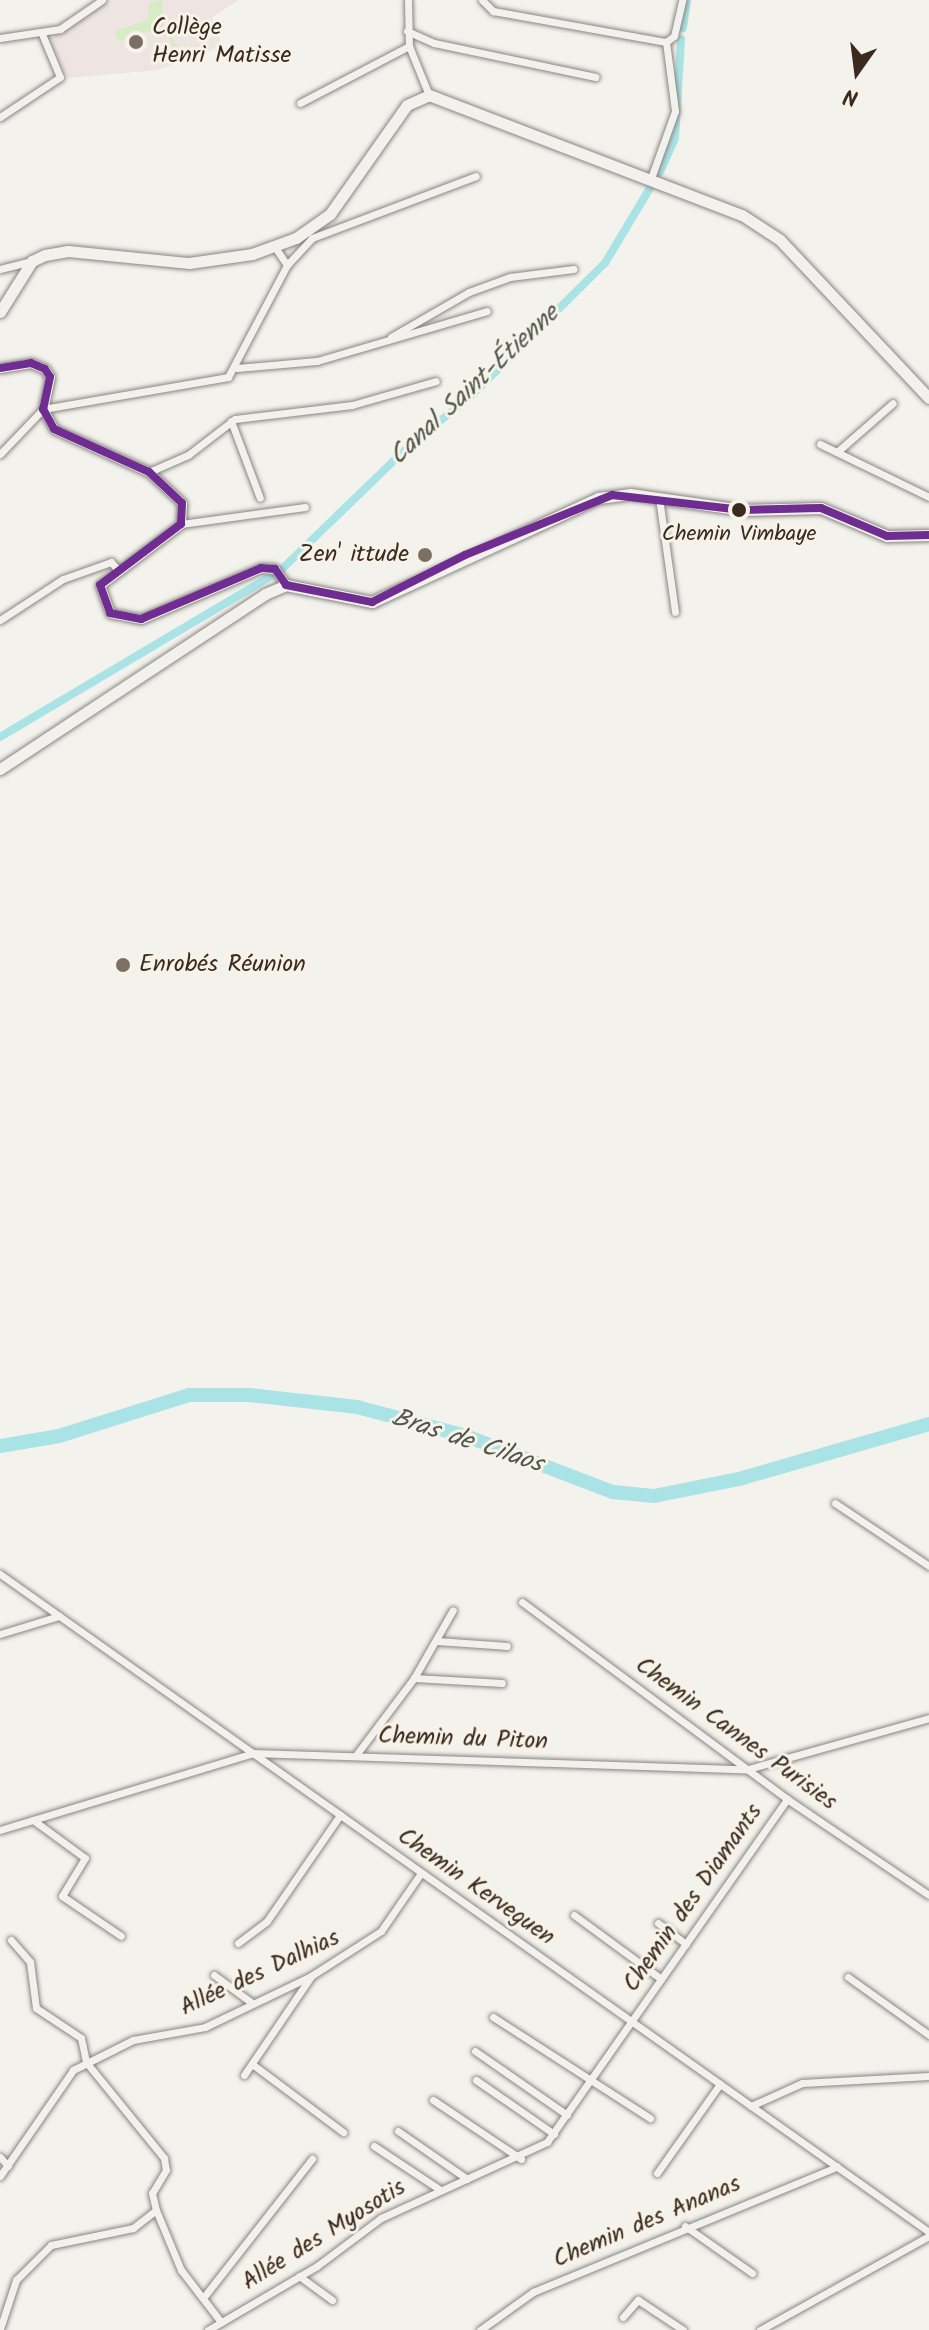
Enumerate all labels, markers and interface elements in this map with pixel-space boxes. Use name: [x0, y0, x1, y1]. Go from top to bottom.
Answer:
place label: Collège Henri Matisse: [152, 14, 291, 70]
north arrow: [817, 32, 897, 112]
marker: Collège Henri Matisse: [127, 33, 145, 51]
text: N: [840, 77, 862, 114]
water label: Canal Saint-Étienne: [383, 299, 567, 473]
marker: Chemin Vimbaye: [731, 502, 747, 518]
place label: Chemin Vimbaye: [662, 522, 816, 548]
place label: Zen' ittude: [299, 541, 409, 569]
marker: Zen' ittude: [416, 546, 434, 564]
place label: Enrobés Réunion: [139, 951, 306, 979]
marker: Enrobés Réunion: [114, 956, 132, 974]
water label: Bras de Cilaos: [387, 1403, 547, 1481]
street label: Chemin Cannes Purisies: [630, 1651, 842, 1817]
street label: Chemin du Piton: [377, 1722, 549, 1756]
street label: Chemin des Diamants: [617, 1798, 769, 1998]
street label: Chemin Kerveguen: [392, 1822, 560, 1952]
street label: Allée des Dalhias: [176, 1923, 344, 2023]
street label: Chemin des Ananas: [549, 2170, 745, 2274]
street label: Allée des Myosotis: [237, 2173, 411, 2297]

